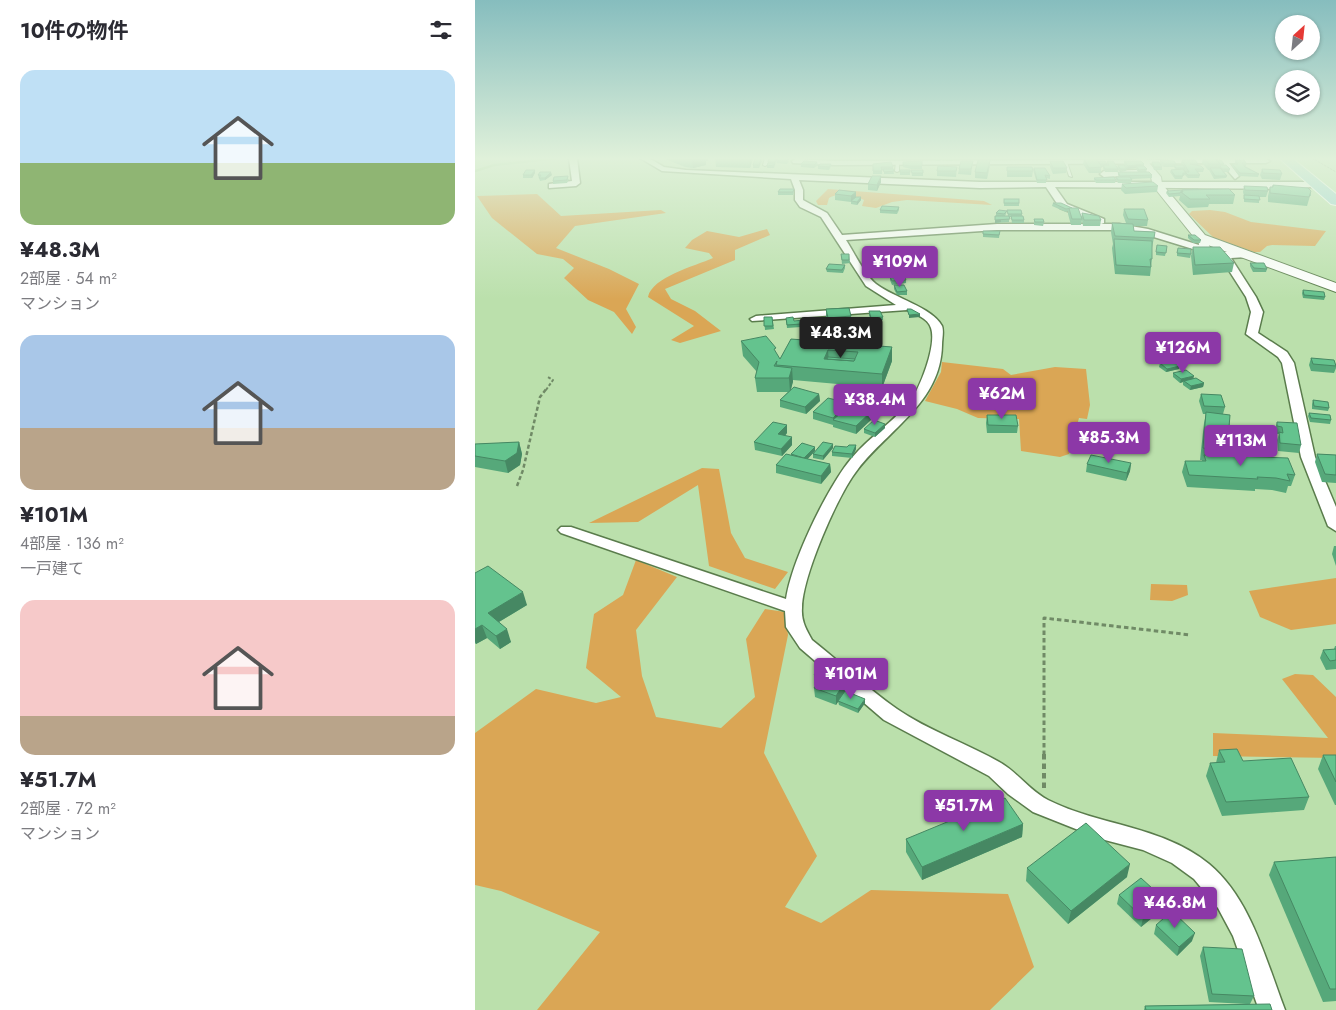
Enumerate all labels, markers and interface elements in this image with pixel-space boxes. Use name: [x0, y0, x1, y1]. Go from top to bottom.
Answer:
north arrow: [1275, 15, 1320, 60]
map controls: [1275, 15, 1320, 115]
text: 10件の物件: [20, 16, 129, 46]
icon: filters: [427, 16, 455, 44]
button: layers: [1275, 70, 1320, 115]
icon: home: [193, 103, 283, 193]
text: ¥48.3M: [20, 235, 100, 265]
pin: ¥109M: [865, 246, 935, 288]
text: ¥109M: [873, 250, 927, 273]
text: 2部屋 · 54 m²: [20, 267, 117, 290]
text: マンション: [20, 292, 100, 315]
pin: ¥48.3M: [800, 316, 882, 359]
text: ¥48.3M: [810, 321, 872, 344]
pin: ¥126M: [1148, 332, 1218, 374]
text: ¥126M: [1156, 336, 1210, 359]
icon: home: [193, 368, 283, 458]
pin: ¥62M: [972, 378, 1032, 420]
text: ¥62M: [979, 382, 1025, 405]
pin: ¥38.4M: [834, 384, 916, 426]
text: ¥38.4M: [844, 388, 906, 411]
pin: ¥85.3M: [1068, 422, 1150, 464]
pin: ¥113M: [1206, 424, 1276, 467]
text: ¥85.3M: [1079, 426, 1139, 449]
text: ¥113M: [1215, 429, 1267, 452]
text: ¥101M: [20, 500, 88, 530]
text: 4部屋 · 136 m²: [20, 532, 124, 555]
text: 一戸建て: [20, 557, 84, 580]
icon: home: [193, 633, 283, 723]
pin: ¥101M: [816, 658, 886, 700]
text: ¥101M: [825, 662, 877, 685]
text: ¥51.7M: [20, 765, 96, 795]
pin: ¥51.7M: [923, 790, 1005, 832]
text: ¥51.7M: [935, 794, 993, 817]
text: 2部屋 · 72 m²: [20, 797, 116, 820]
text: マンション: [20, 822, 100, 845]
pin: ¥46.8M: [1134, 886, 1216, 929]
text: ¥46.8M: [1144, 891, 1206, 914]

